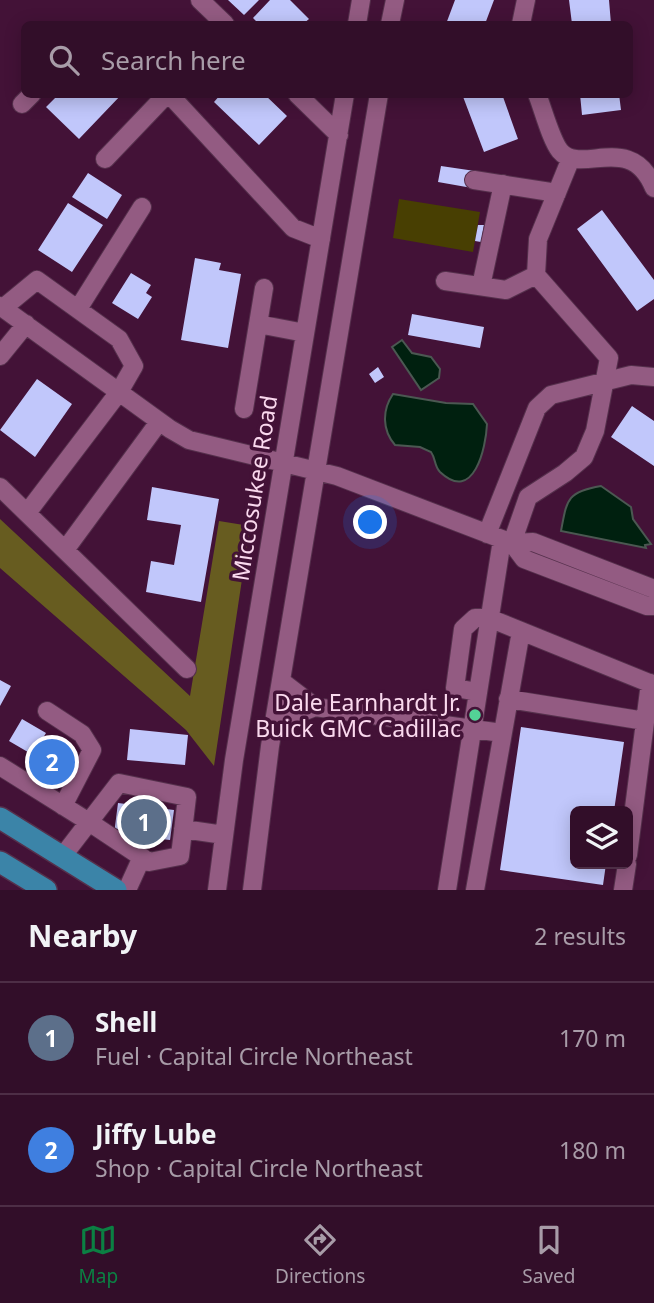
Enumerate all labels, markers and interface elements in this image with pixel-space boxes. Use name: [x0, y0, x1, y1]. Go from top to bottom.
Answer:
search box: [21, 21, 633, 98]
icon: search: [45, 41, 83, 79]
text: Search here: [101, 42, 246, 78]
street label: Miccosukee Road: [224, 393, 284, 583]
your location: [353, 505, 387, 539]
place label: Dale Earnhardt Jr. Buick GMC Cadillac: [255, 686, 461, 744]
marker: Dale Earnhardt Jr. Buick GMC Cadillac: [467, 707, 483, 723]
pin: 2: [29, 736, 75, 788]
pin: 1: [121, 796, 167, 848]
map controls: [570, 806, 633, 869]
button: layers: [570, 806, 633, 869]
text: Nearby: [28, 915, 137, 956]
text: 2 results: [534, 920, 626, 952]
text: Shell: [95, 1004, 157, 1040]
text: 1: [44, 1022, 58, 1054]
text: 170 m: [559, 1022, 626, 1054]
text: Fuel · Capital Circle Northeast: [95, 1040, 413, 1072]
text: Jiffy Lube: [95, 1116, 216, 1152]
text: 2: [44, 1134, 58, 1166]
text: 180 m: [559, 1134, 626, 1166]
text: Shop · Capital Circle Northeast: [95, 1152, 423, 1184]
tab: Map: [79, 1221, 118, 1289]
tab: Directions: [275, 1221, 365, 1289]
tab: Saved: [522, 1221, 575, 1289]

